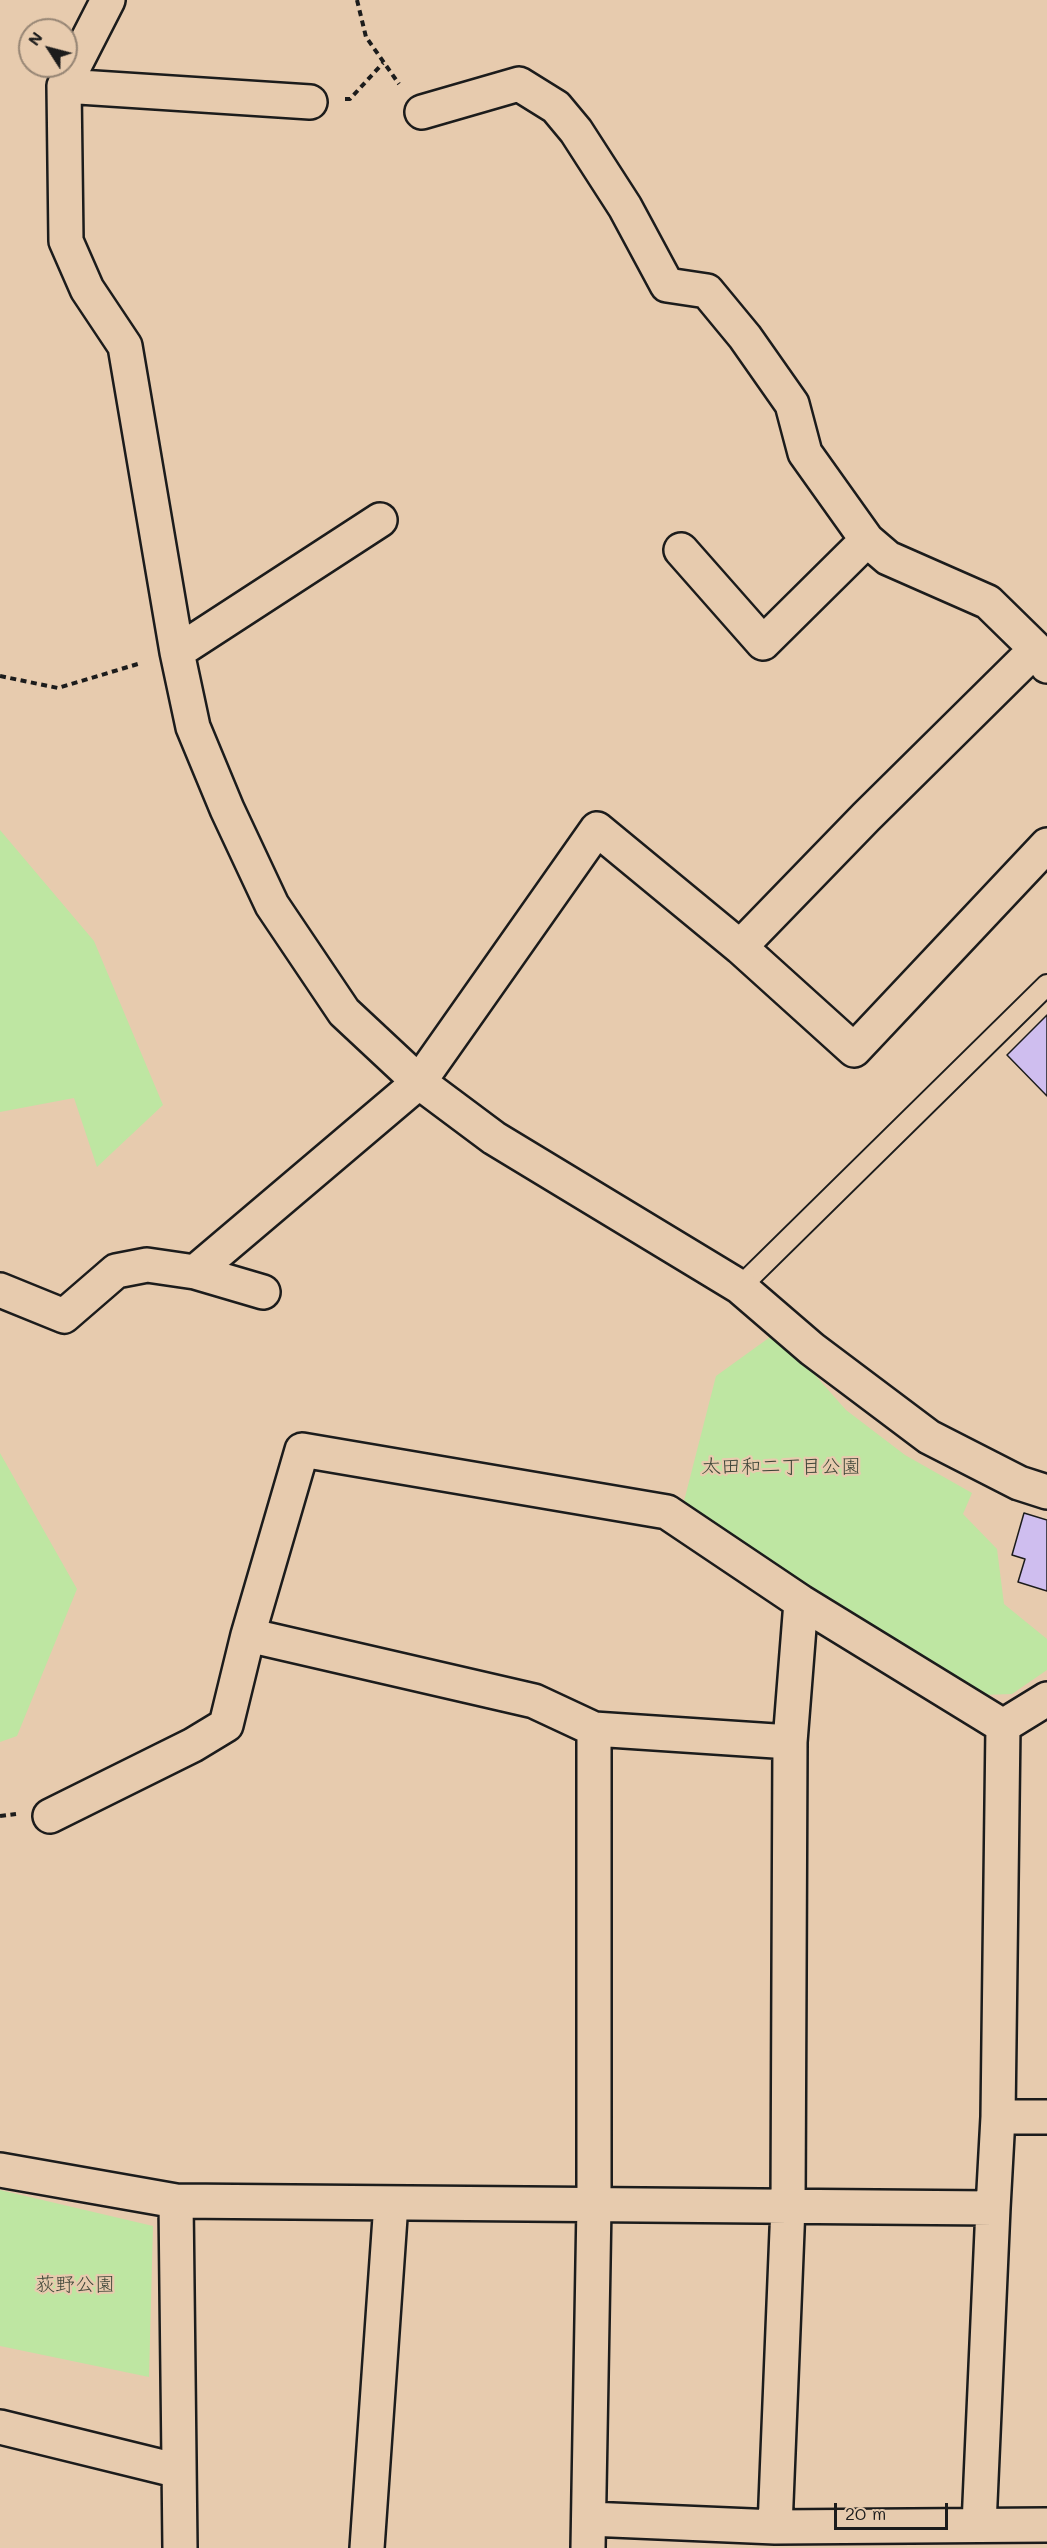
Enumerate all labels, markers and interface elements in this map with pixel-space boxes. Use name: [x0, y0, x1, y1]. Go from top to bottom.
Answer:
north arrow: [18, 18, 78, 78]
text: N: [23, 27, 47, 49]
park label: 太田和二丁目公園: [701, 1455, 861, 1479]
park label: 荻野公園: [35, 2273, 115, 2297]
scale bar: [837, 2491, 951, 2529]
text: 20 m: [845, 2501, 886, 2525]

